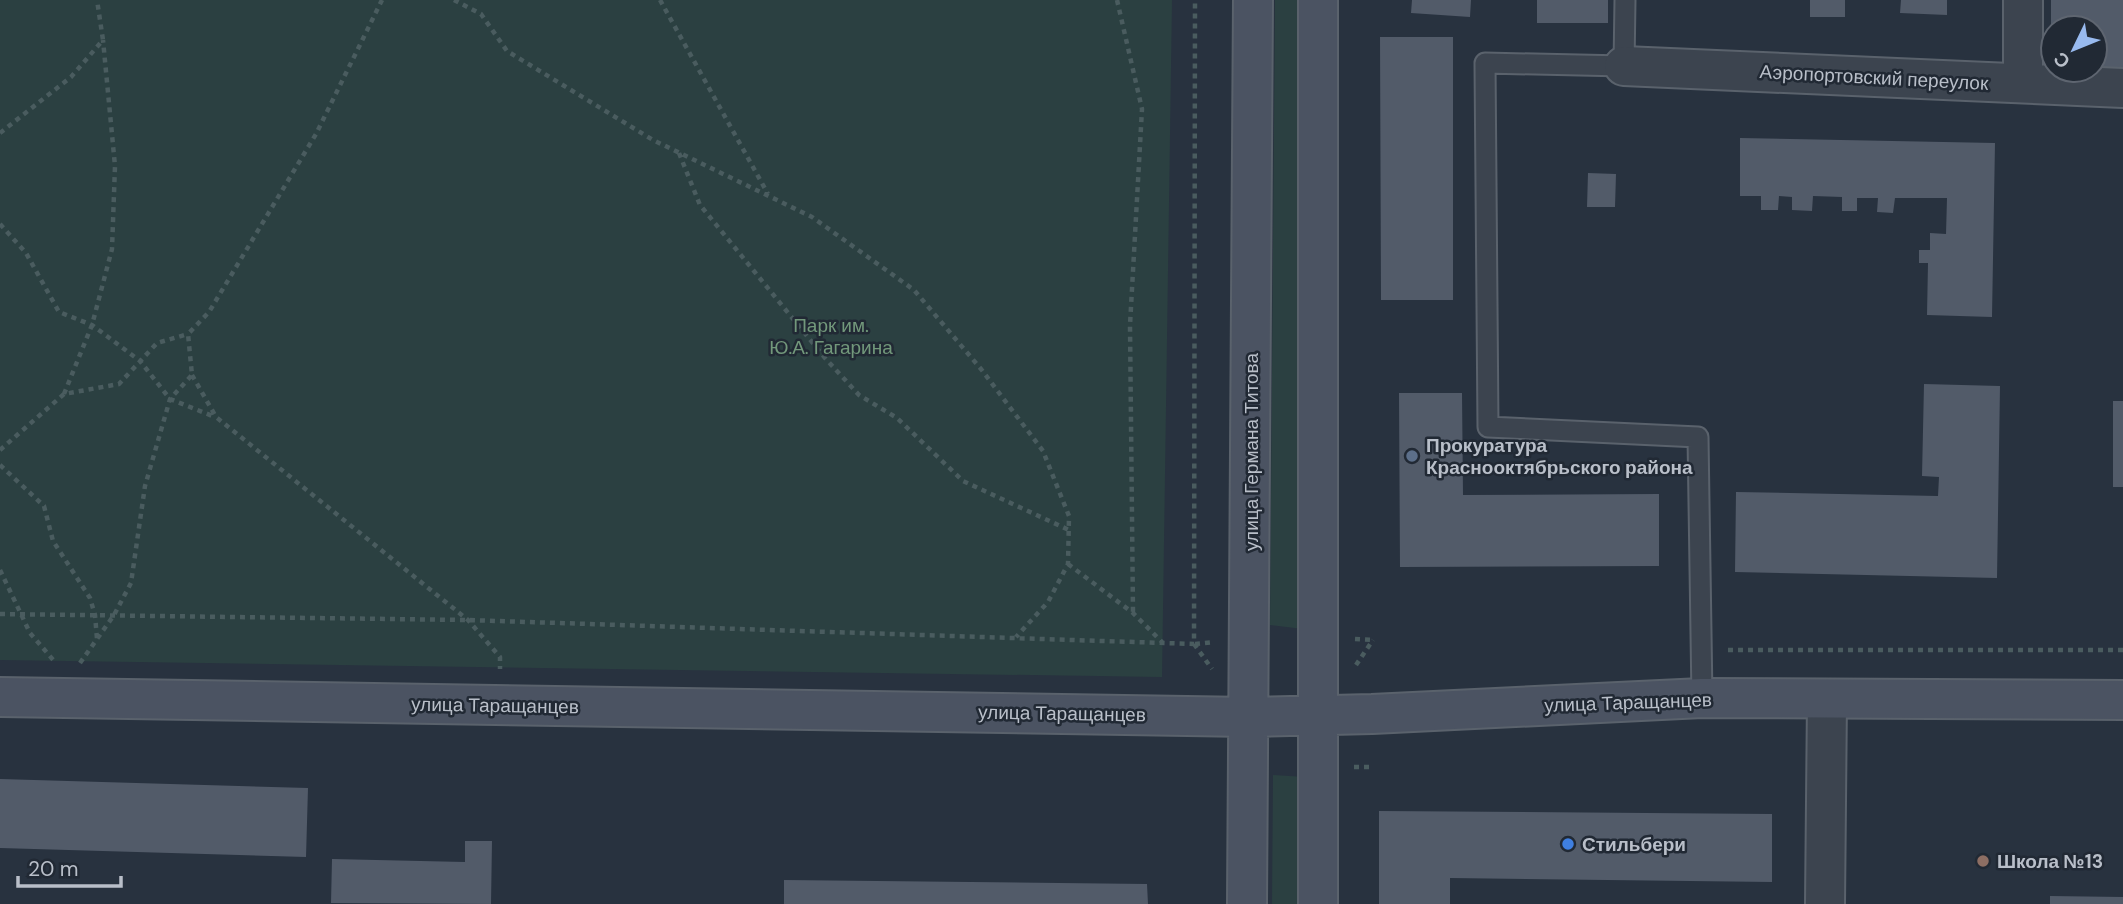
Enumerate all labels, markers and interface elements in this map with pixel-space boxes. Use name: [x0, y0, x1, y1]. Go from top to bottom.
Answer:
north arrow: [2039, 14, 2109, 84]
text: С: [2048, 47, 2076, 74]
street label: Аэропортовский переулок: [1759, 59, 1990, 96]
park label: Парк им. Ю.А. Гагарина: [769, 313, 893, 360]
street label: улица Германа Титова: [1239, 353, 1264, 551]
place label: Прокуратура Краснооктябрьского района: [1426, 433, 1693, 480]
marker: Прокуратура Краснооктябрьского района: [1404, 448, 1420, 464]
street label: улица Таращанцев: [1544, 687, 1712, 718]
street label: улица Таращанцев: [411, 692, 579, 719]
street label: улица Таращанцев: [978, 700, 1146, 727]
place label: Стильбери: [1582, 832, 1686, 857]
marker: Стильбери: [1560, 836, 1576, 852]
scale bar: [18, 844, 121, 888]
place label: Школа №13: [1997, 849, 2103, 874]
marker: Школа №13: [1975, 853, 1991, 869]
text: 20 m: [28, 855, 79, 883]

